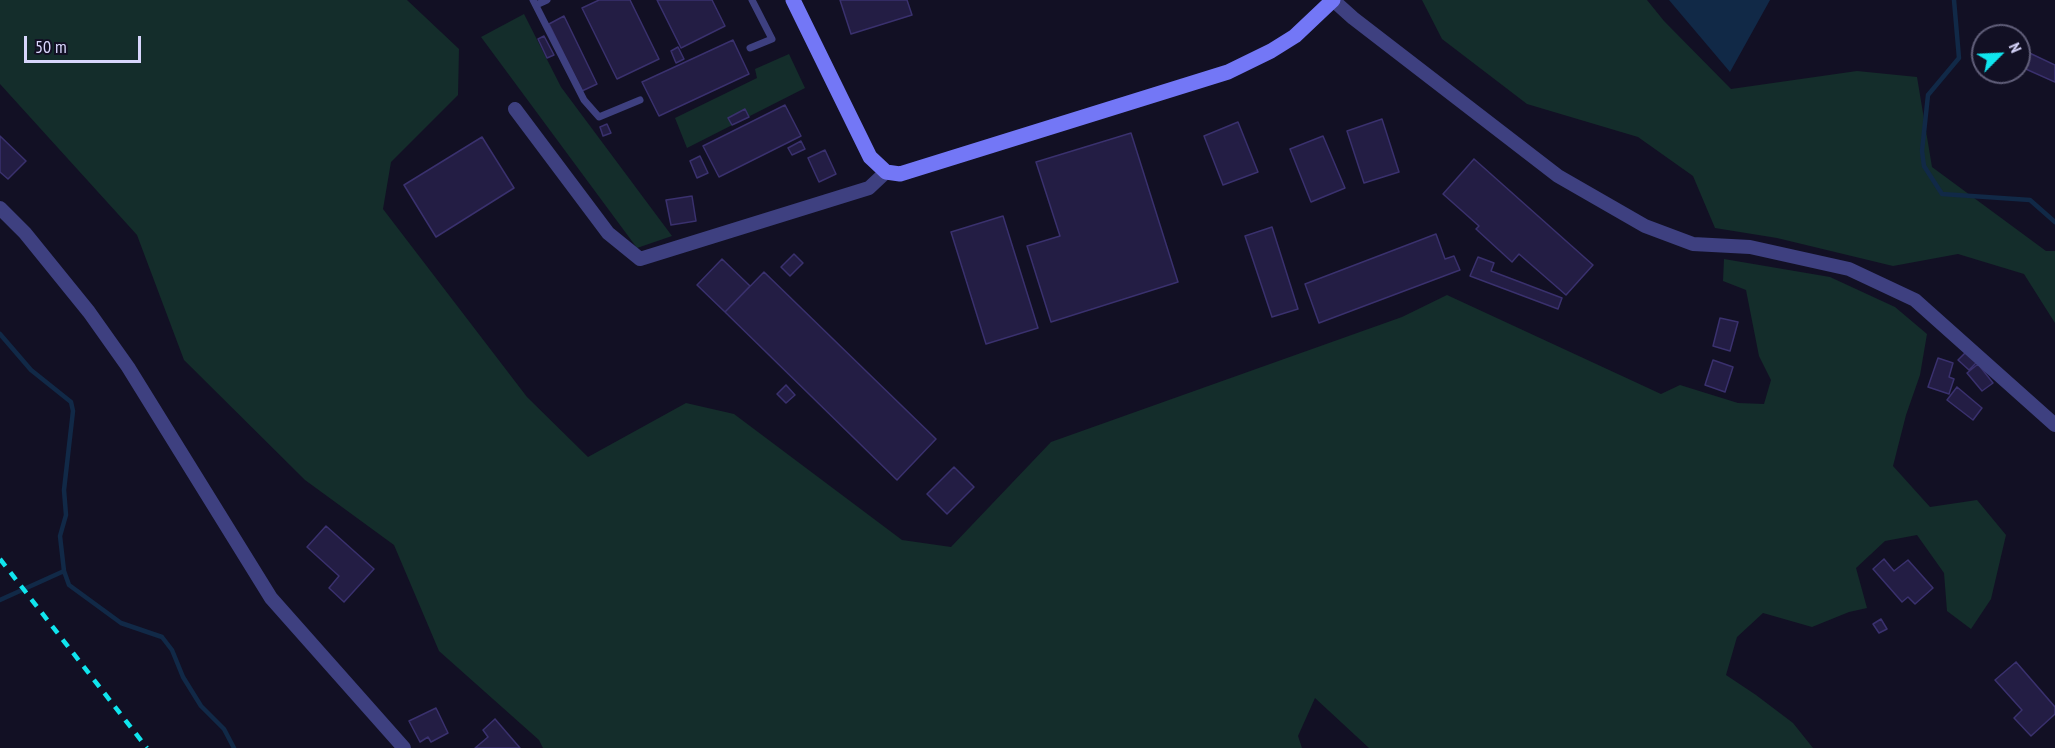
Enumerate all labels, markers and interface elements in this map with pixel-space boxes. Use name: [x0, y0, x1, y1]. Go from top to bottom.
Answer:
scale bar: [27, 24, 144, 62]
north arrow: [1971, 24, 2031, 84]
text: 50 m: [35, 35, 67, 58]
text: N: [2005, 39, 2027, 55]

